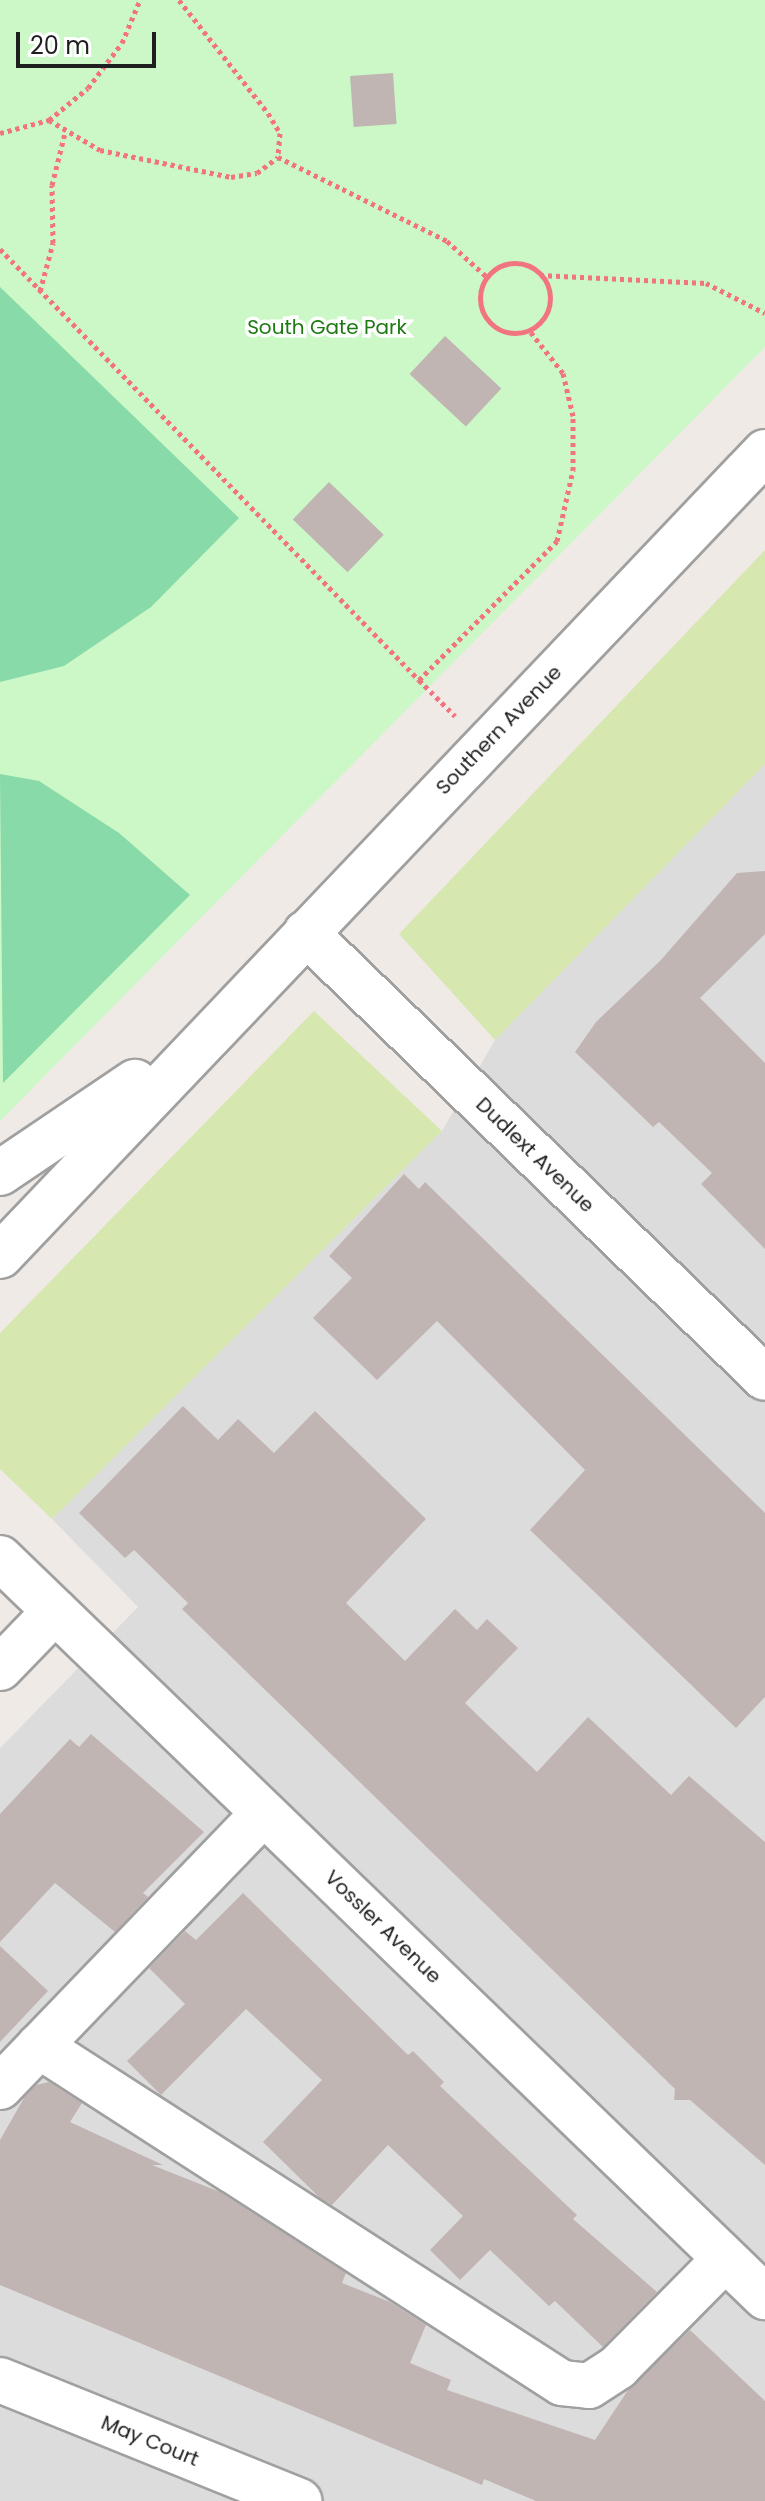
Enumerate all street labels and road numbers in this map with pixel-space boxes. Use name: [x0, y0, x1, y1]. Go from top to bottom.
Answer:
street label: Southern Avenue: [431, 660, 567, 800]
street label: Dudlext Avenue: [471, 1093, 599, 1217]
street label: Vossler Avenue: [320, 1865, 446, 1989]
street label: May Court: [98, 2411, 202, 2471]

